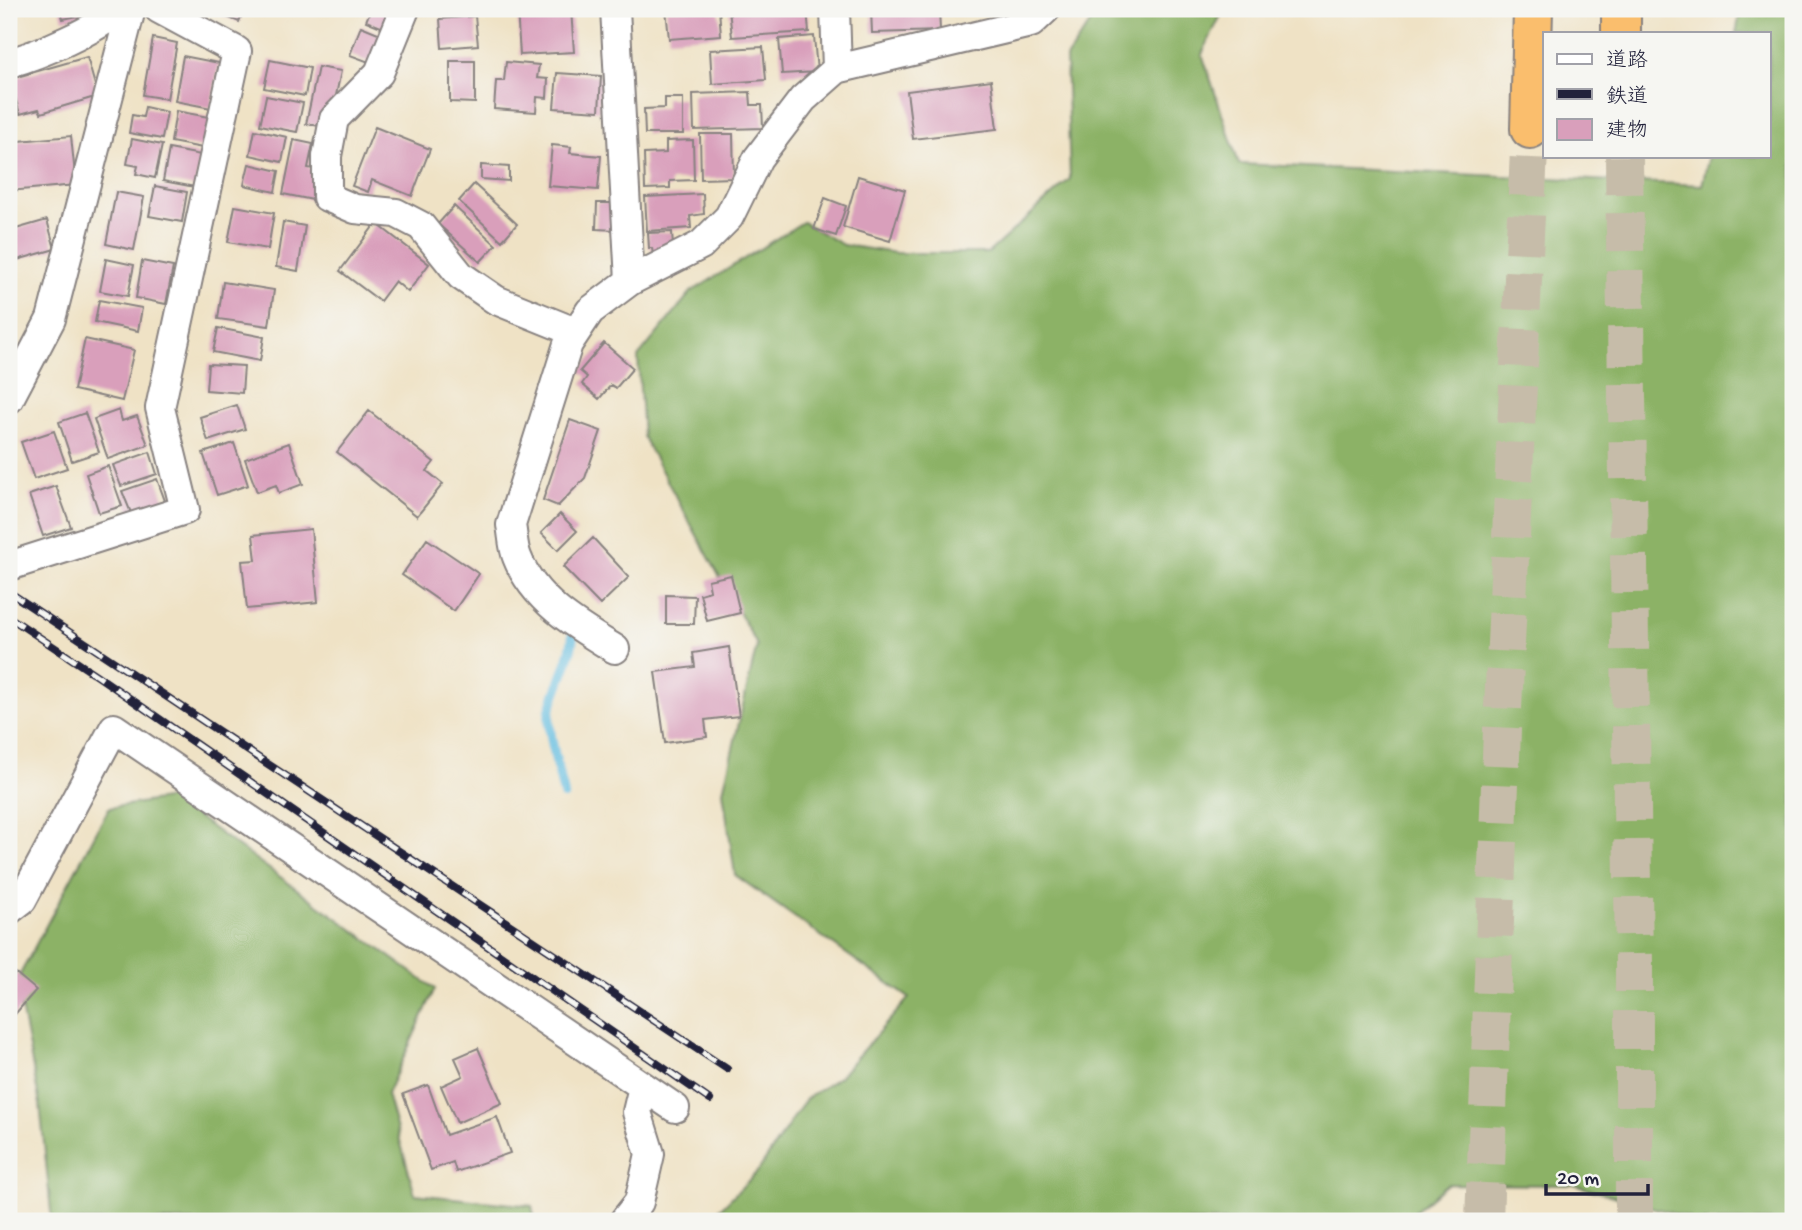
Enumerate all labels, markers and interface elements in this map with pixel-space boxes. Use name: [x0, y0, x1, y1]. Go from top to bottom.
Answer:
legend: [1543, 32, 1770, 158]
text: 道路: [1606, 49, 1648, 75]
text: 鉄道: [1606, 85, 1648, 111]
text: 建物: [1606, 119, 1648, 145]
scale bar: [1546, 1153, 1648, 1197]
text: 20 m: [1557, 1168, 1599, 1193]

